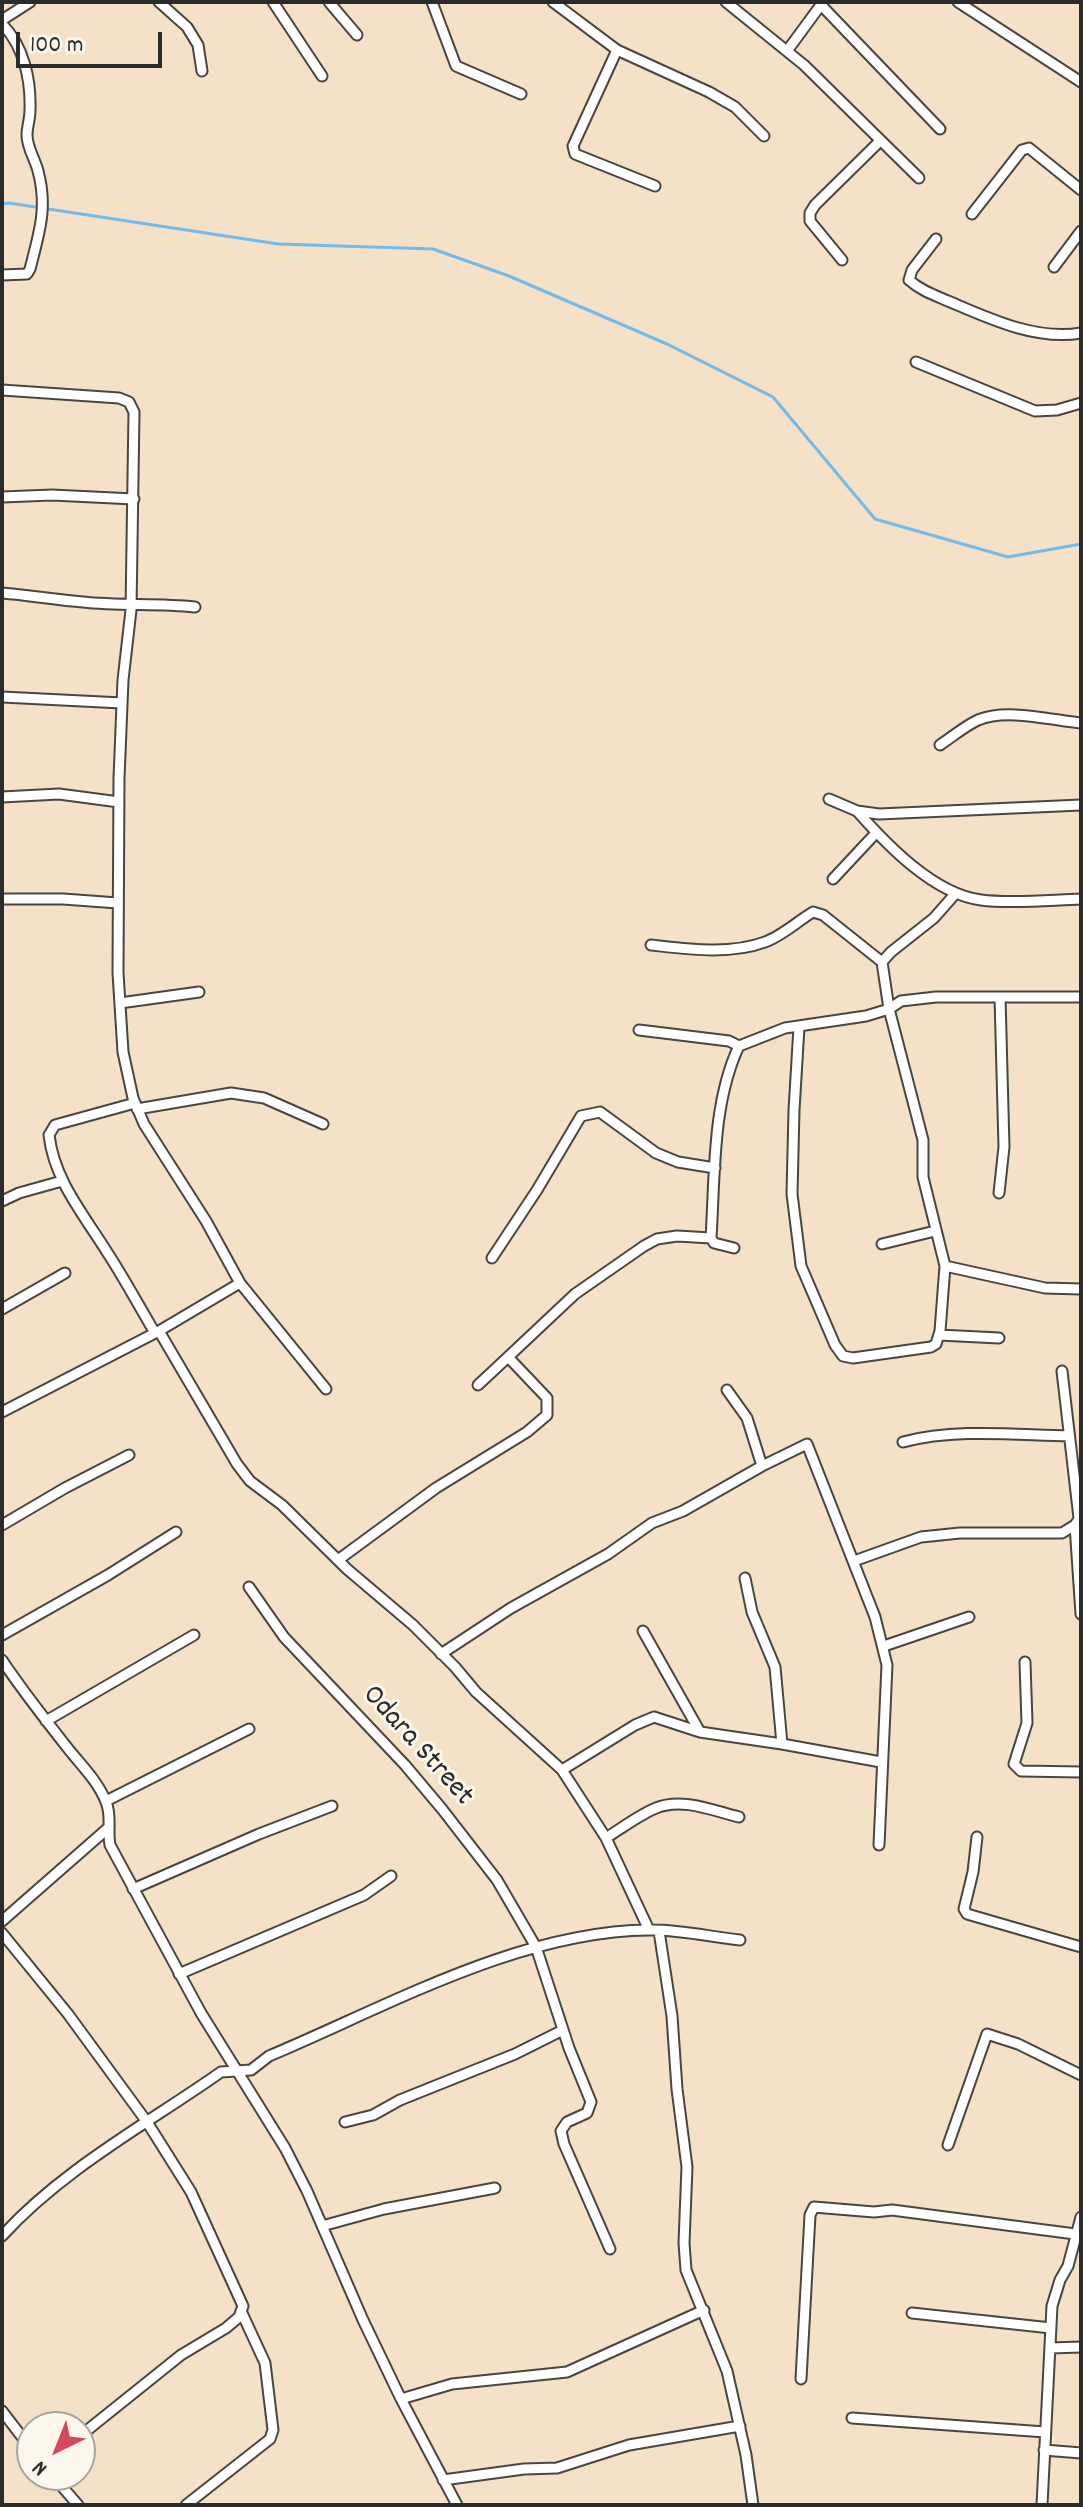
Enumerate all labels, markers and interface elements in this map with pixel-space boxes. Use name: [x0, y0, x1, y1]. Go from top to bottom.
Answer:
scale bar: [20, 16, 166, 66]
text: 100 m: [30, 29, 83, 63]
street label: Odara Street: [352, 1679, 480, 1815]
north arrow: [16, 2411, 96, 2491]
text: N: [26, 2452, 55, 2482]

